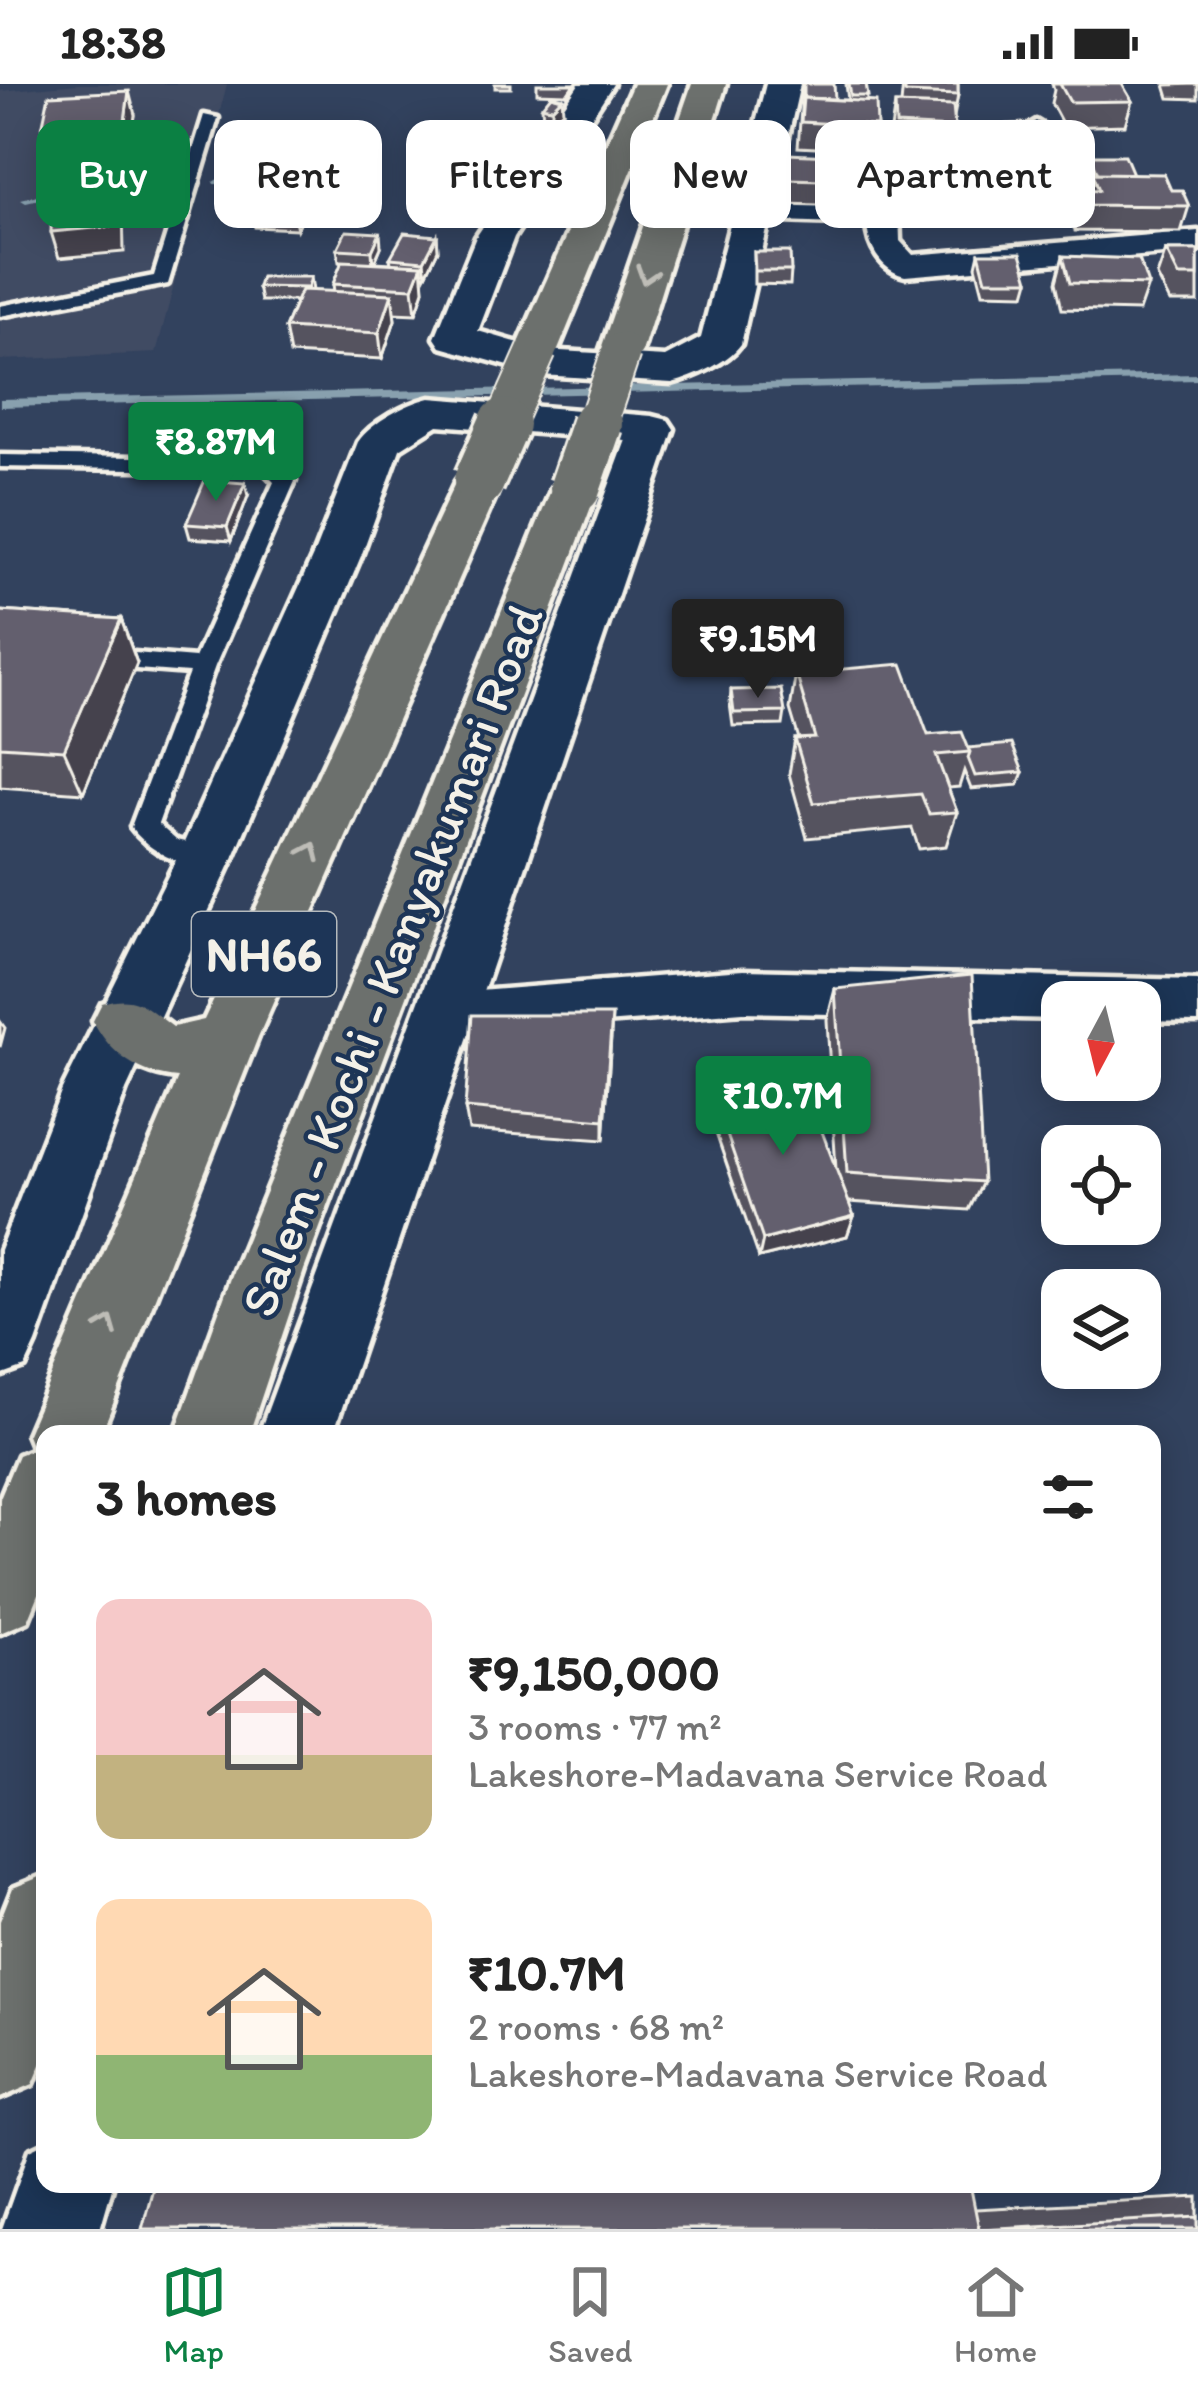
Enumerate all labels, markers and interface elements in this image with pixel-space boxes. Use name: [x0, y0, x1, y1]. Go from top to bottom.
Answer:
text: 18:38: [60, 15, 166, 69]
chip: Buy: [36, 120, 190, 228]
chip: Rent: [214, 120, 382, 228]
chip: Filters: [406, 120, 606, 228]
chip: New: [630, 120, 791, 228]
chip: Apartment: [815, 120, 1095, 228]
one-way arrow: [636, 264, 661, 285]
pin: ₹8.87M: [118, 402, 314, 504]
text: ₹8.87M: [155, 417, 277, 464]
street label: Salem - Kochi - Kanyakumari Road: [227, 596, 556, 1325]
pin: ₹9.15M: [660, 599, 856, 701]
text: ₹9.15M: [699, 614, 817, 661]
one-way arrow: [297, 842, 320, 863]
road number: NH66: [192, 912, 336, 996]
north arrow: [1041, 981, 1161, 1101]
map controls: [1041, 981, 1161, 1389]
pin: ₹10.7M: [685, 1056, 881, 1158]
text: ₹10.7M: [723, 1071, 843, 1118]
button: locate: [1041, 1125, 1161, 1245]
button: layers: [1041, 1269, 1161, 1389]
one-way arrow: [94, 1316, 118, 1337]
icon: filters: [1035, 1464, 1101, 1530]
text: 3 homes: [96, 1467, 277, 1528]
text: ₹9,150,000: [468, 1642, 720, 1703]
icon: home: [192, 1647, 336, 1791]
text: 3 rooms · 77 m²: [468, 1703, 722, 1750]
text: Lakeshore-Madavana Service Road: [468, 1750, 1047, 1797]
text: ₹10.7M: [468, 1942, 626, 2003]
icon: home: [192, 1947, 336, 2091]
text: 2 rooms · 68 m²: [468, 2003, 724, 2050]
text: Lakeshore-Madavana Service Road: [468, 2050, 1047, 2097]
tab: Map: [161, 2259, 227, 2370]
tab: Saved: [548, 2259, 633, 2370]
tab: Home: [954, 2259, 1037, 2370]

